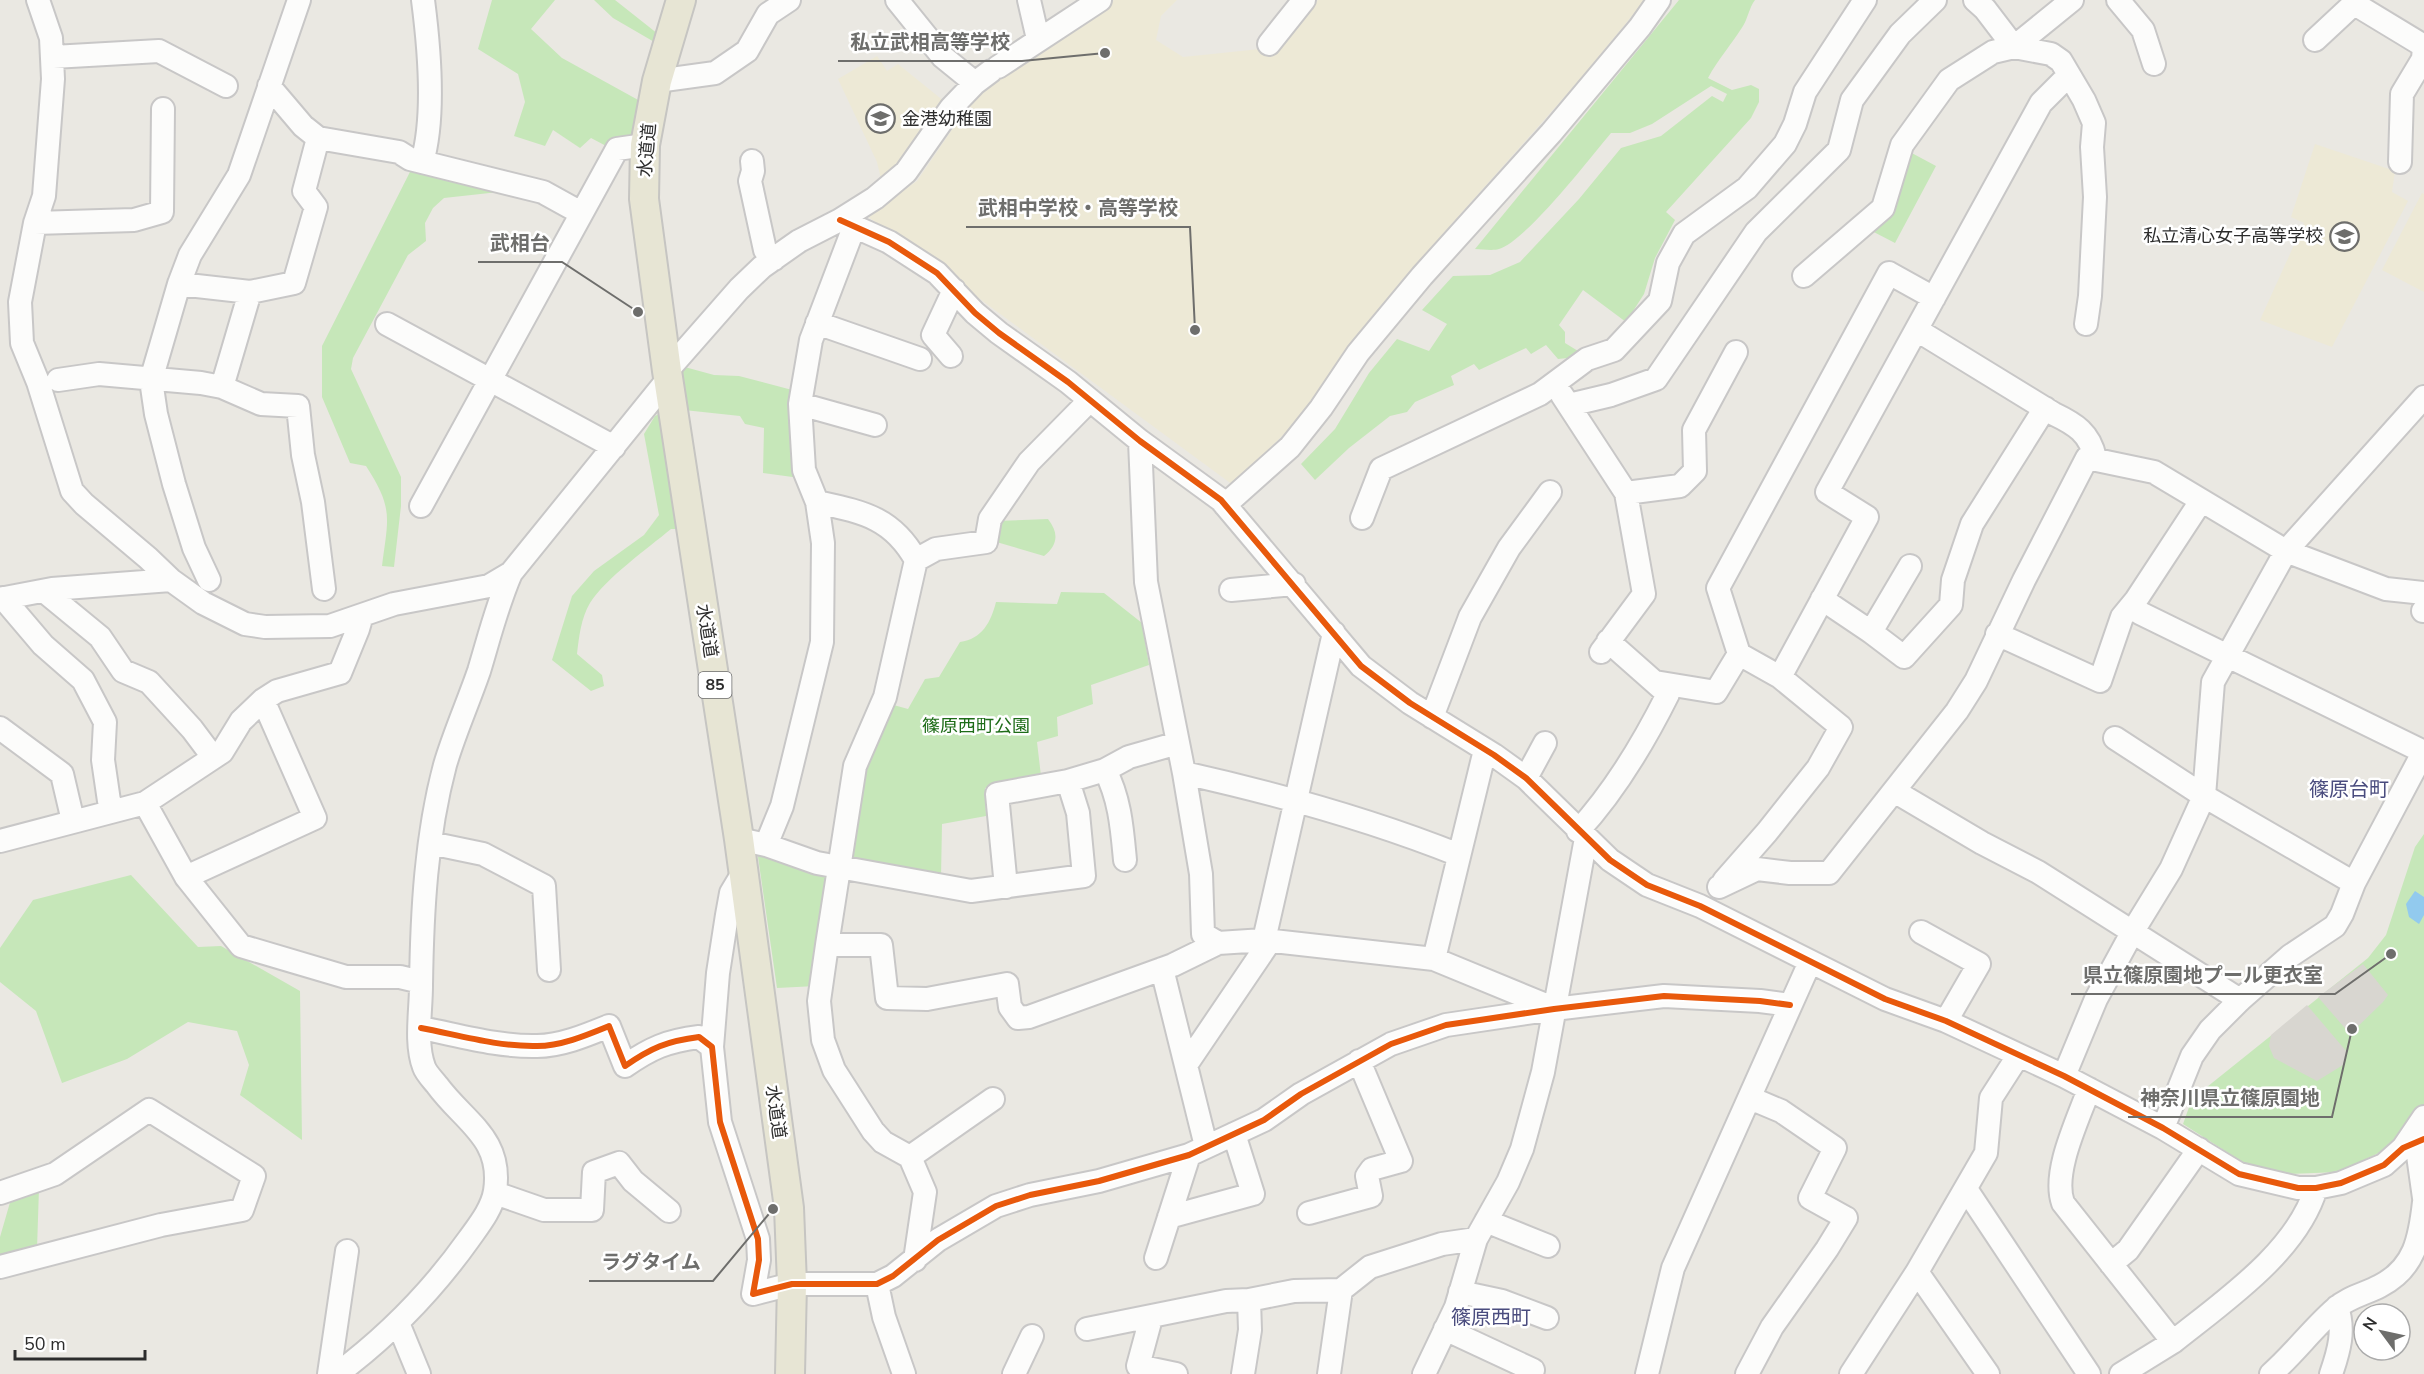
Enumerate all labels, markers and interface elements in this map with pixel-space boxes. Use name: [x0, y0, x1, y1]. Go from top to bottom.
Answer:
callout: 私立武相高等学校: [838, 23, 1022, 61]
text: 私立武相高等学校: [850, 29, 1010, 56]
school or university icon: 金港幼稚園: [865, 103, 897, 135]
place label: 金港幼稚園: [902, 107, 992, 131]
street label: 水道道: [633, 122, 661, 178]
callout: 武相中学校・高等学校: [966, 189, 1190, 227]
text: 武相中学校・高等学校: [978, 195, 1178, 222]
school or university icon: 私立清心女子高等学校: [2328, 220, 2360, 252]
callout: 武相台: [478, 224, 562, 262]
place label: 私立清心女子高等学校: [2143, 224, 2323, 248]
text: 武相台: [490, 230, 550, 257]
street label: 水道道: [691, 602, 723, 660]
road number: 85: [698, 672, 732, 698]
park label: 篠原西町公園: [922, 714, 1030, 738]
district label: 篠原台町: [2309, 776, 2389, 803]
callout: 県立篠原園地プール更衣室: [2071, 956, 2335, 994]
text: 県立篠原園地プール更衣室: [2083, 962, 2323, 989]
callout: 神奈川県立篠原園地: [2128, 1079, 2332, 1117]
street label: 水道道: [760, 1084, 792, 1140]
text: 神奈川県立篠原園地: [2140, 1085, 2320, 1112]
callout: ラグタイム: [589, 1243, 713, 1281]
text: ラグタイム: [601, 1249, 701, 1276]
north arrow: [2352, 1302, 2412, 1362]
district label: 篠原西町: [1451, 1304, 1531, 1331]
text: N: [2358, 1313, 2383, 1335]
scale bar: [15, 1323, 146, 1361]
text: 50 m: [24, 1332, 66, 1356]

